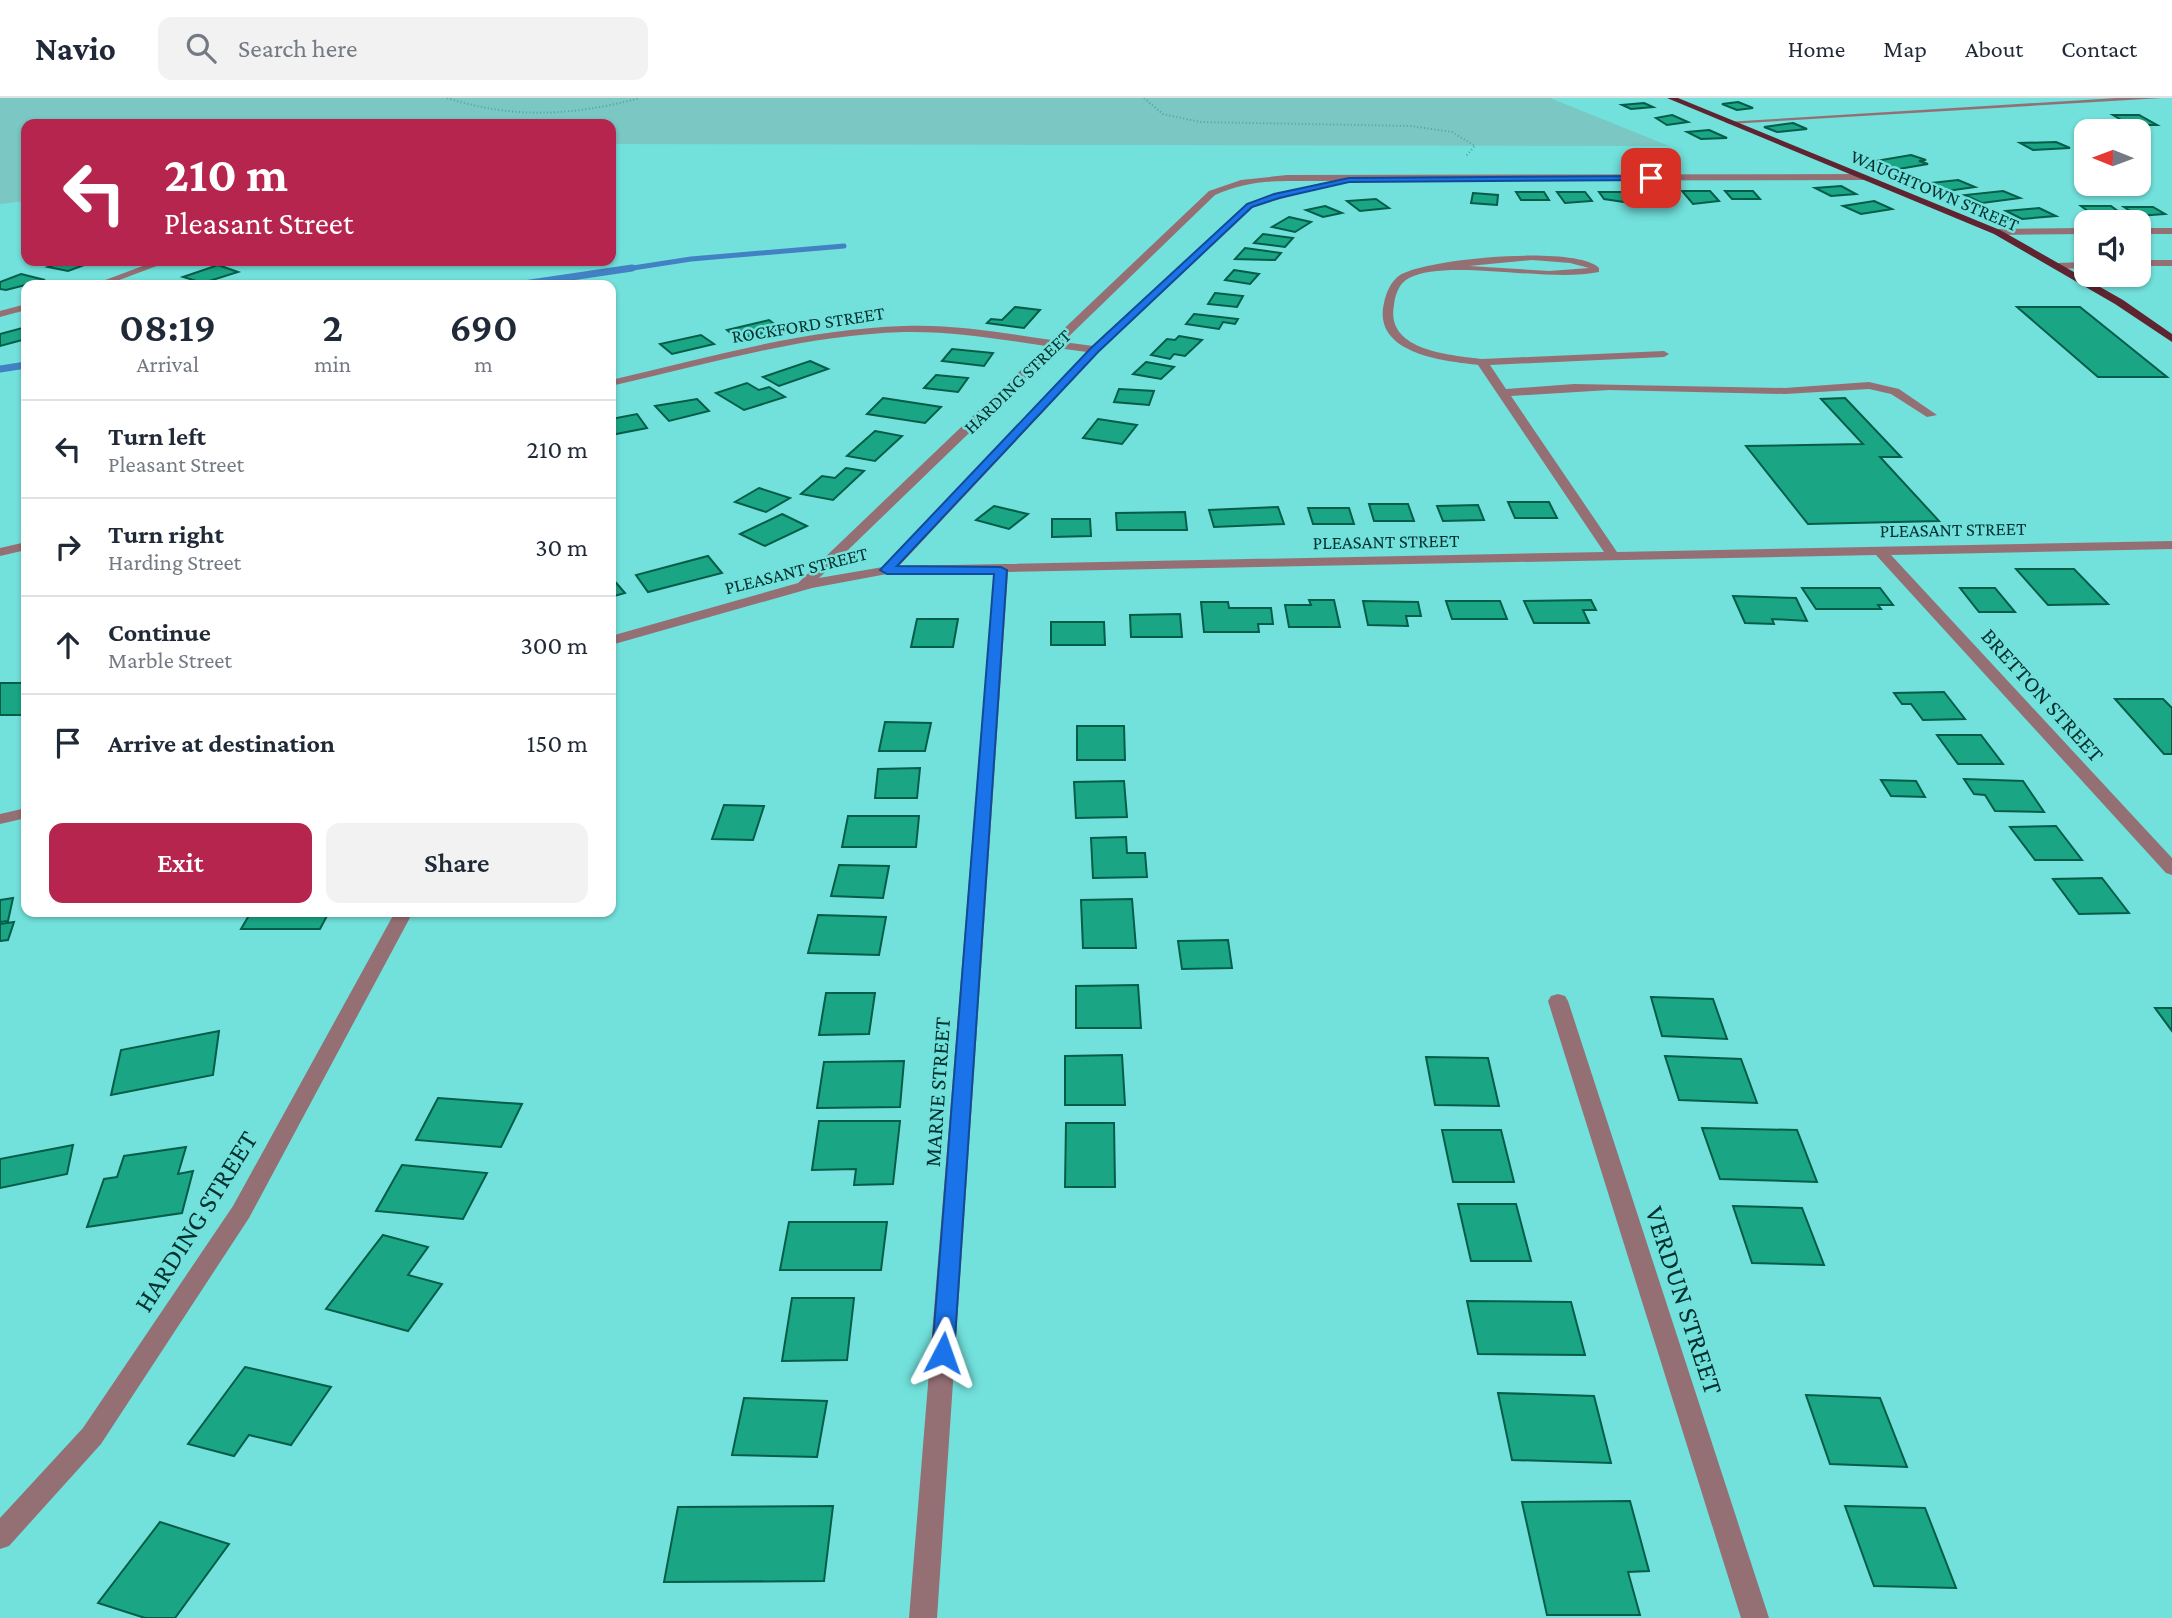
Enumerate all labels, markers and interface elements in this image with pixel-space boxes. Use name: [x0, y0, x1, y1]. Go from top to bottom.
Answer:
search box: [158, 17, 648, 80]
icon: search: [182, 29, 220, 67]
text: Navio: [35, 30, 116, 67]
text: Search here: [238, 34, 357, 63]
text: Home: [1788, 35, 1845, 62]
text: Map: [1883, 35, 1927, 62]
text: About: [1965, 35, 2023, 62]
text: Contact: [2061, 35, 2137, 62]
north arrow: [2074, 119, 2151, 196]
map controls: [2074, 119, 2151, 287]
street label: WAUGHTOWN STREET: [1847, 145, 2023, 236]
icon: left: [49, 147, 140, 238]
text: 210 m: [164, 147, 288, 202]
pin: [1621, 148, 1681, 208]
icon: arrive: [1632, 159, 1670, 197]
text: Pleasant Street: [164, 205, 353, 241]
button: sound: [2074, 210, 2151, 287]
street label: ROCKFORD STREET: [730, 302, 887, 347]
text: 08:19: [119, 303, 216, 350]
text: 2: [322, 303, 343, 350]
text: 690: [449, 303, 518, 350]
street label: HARDING STREET: [959, 324, 1076, 438]
text: Arrival: [136, 351, 199, 377]
text: min: [314, 351, 351, 377]
text: m: [474, 351, 493, 377]
text: Turn left: [108, 422, 206, 451]
icon: left: [49, 430, 87, 468]
text: 210 m: [527, 435, 588, 464]
text: Pleasant Street: [108, 451, 244, 477]
street label: PLEASANT STREET: [1879, 518, 2027, 541]
text: Turn right: [108, 520, 224, 549]
icon: right: [49, 528, 87, 566]
street label: PLEASANT STREET: [1312, 530, 1460, 553]
text: 30 m: [535, 533, 588, 562]
street label: PLEASANT STREET: [722, 542, 871, 598]
text: Harding Street: [108, 549, 241, 575]
text: Continue: [108, 618, 211, 647]
street label: BRETTON STREET: [1976, 623, 2110, 768]
icon: ahead: [49, 626, 87, 664]
text: 300 m: [520, 631, 588, 660]
text: Marble Street: [108, 647, 232, 673]
icon: arrive: [49, 724, 87, 762]
text: Arrive at destination: [108, 729, 335, 758]
text: 150 m: [527, 729, 588, 758]
button: Exit: [49, 823, 312, 903]
button: Share: [326, 823, 588, 903]
street label: MARNE STREET: [919, 1016, 955, 1168]
street label: HARDING STREET: [127, 1125, 264, 1318]
street label: VERDUN STREET: [1639, 1202, 1730, 1398]
position arrow: [906, 1316, 980, 1390]

